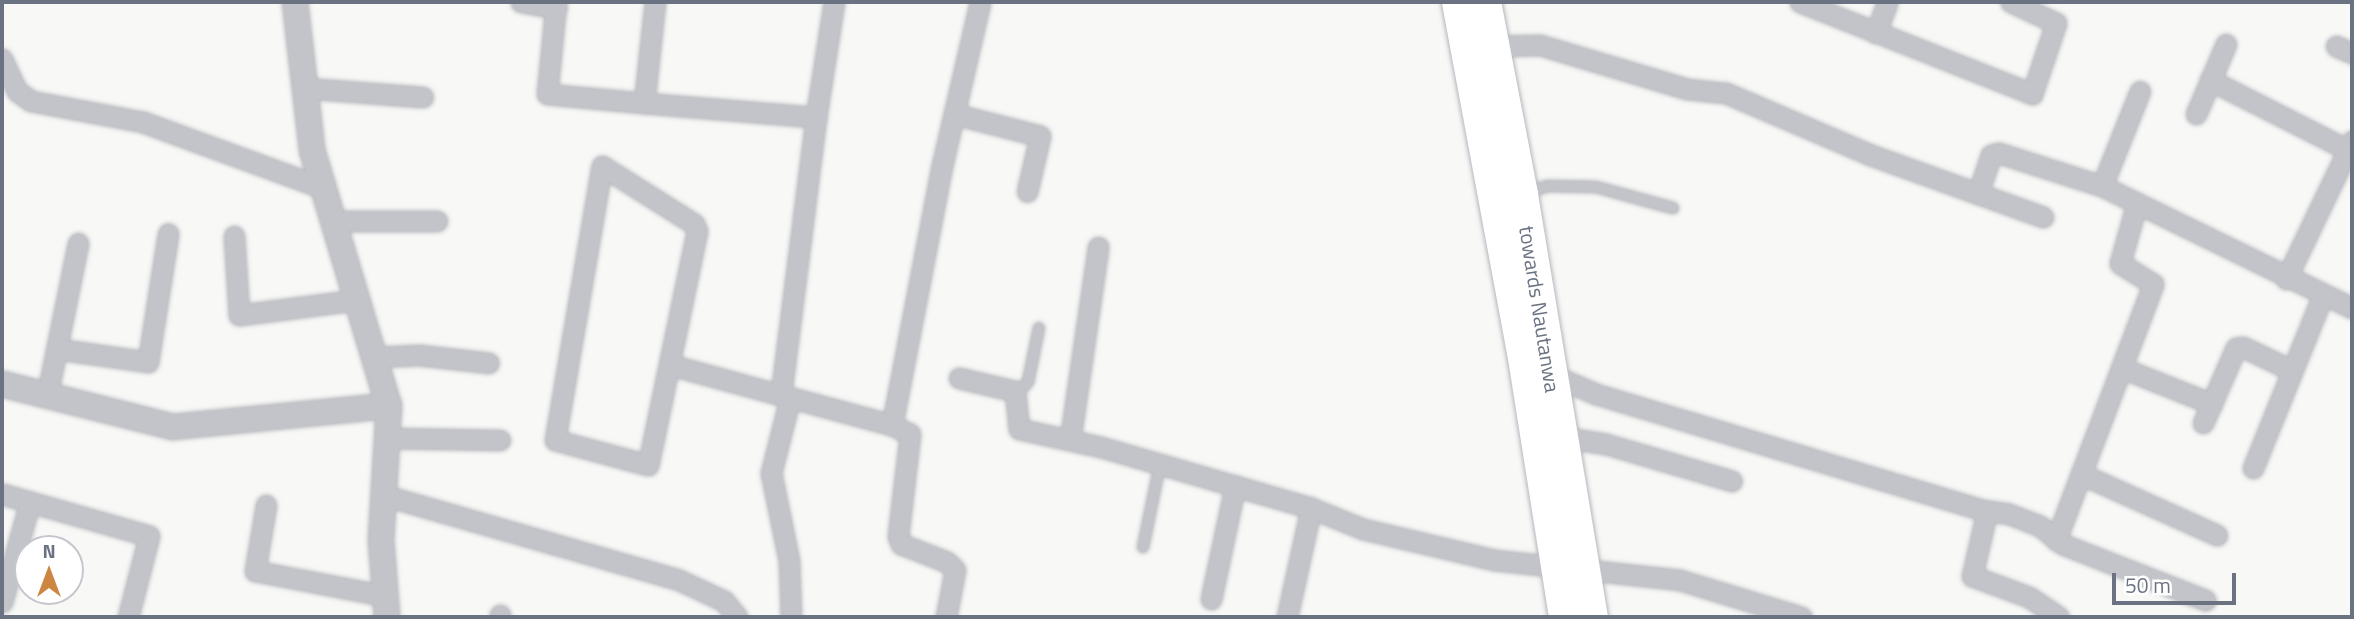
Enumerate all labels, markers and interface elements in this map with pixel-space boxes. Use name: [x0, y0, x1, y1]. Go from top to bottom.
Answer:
street label: towards Nautanwa: [1514, 224, 1566, 394]
north arrow: [14, 535, 84, 605]
text: N: [42, 536, 56, 565]
scale bar: [2116, 560, 2240, 604]
text: 50 m: [2125, 569, 2171, 601]

